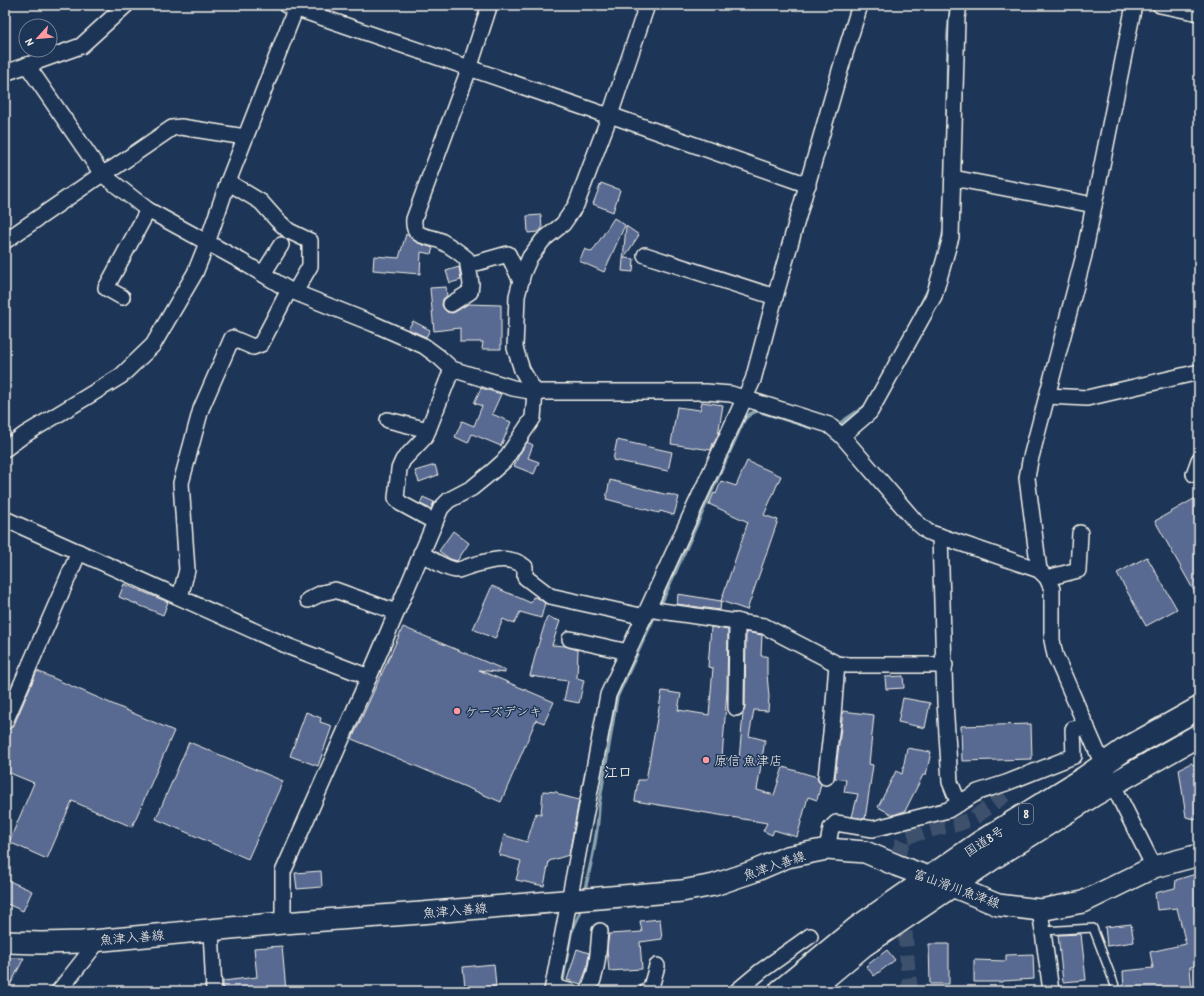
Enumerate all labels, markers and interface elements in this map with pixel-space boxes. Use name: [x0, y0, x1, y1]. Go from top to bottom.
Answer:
north arrow: [18, 18, 58, 58]
text: N: [21, 37, 37, 48]
place label: ケーズデンキ: [465, 702, 542, 720]
marker: ケーズデンキ: [452, 706, 462, 716]
place label: 原信 魚津店: [714, 751, 782, 769]
marker: 原信 魚津店: [701, 755, 711, 765]
district label: 江口: [604, 762, 632, 781]
road number: 8: [1019, 804, 1033, 824]
street label: 国道8号: [960, 821, 1008, 861]
street label: 魚津入善線: [740, 846, 809, 884]
street label: 富山滑川魚津線: [911, 864, 1004, 912]
street label: 魚津入善線: [422, 898, 489, 922]
street label: 魚津入善線: [99, 925, 166, 949]

